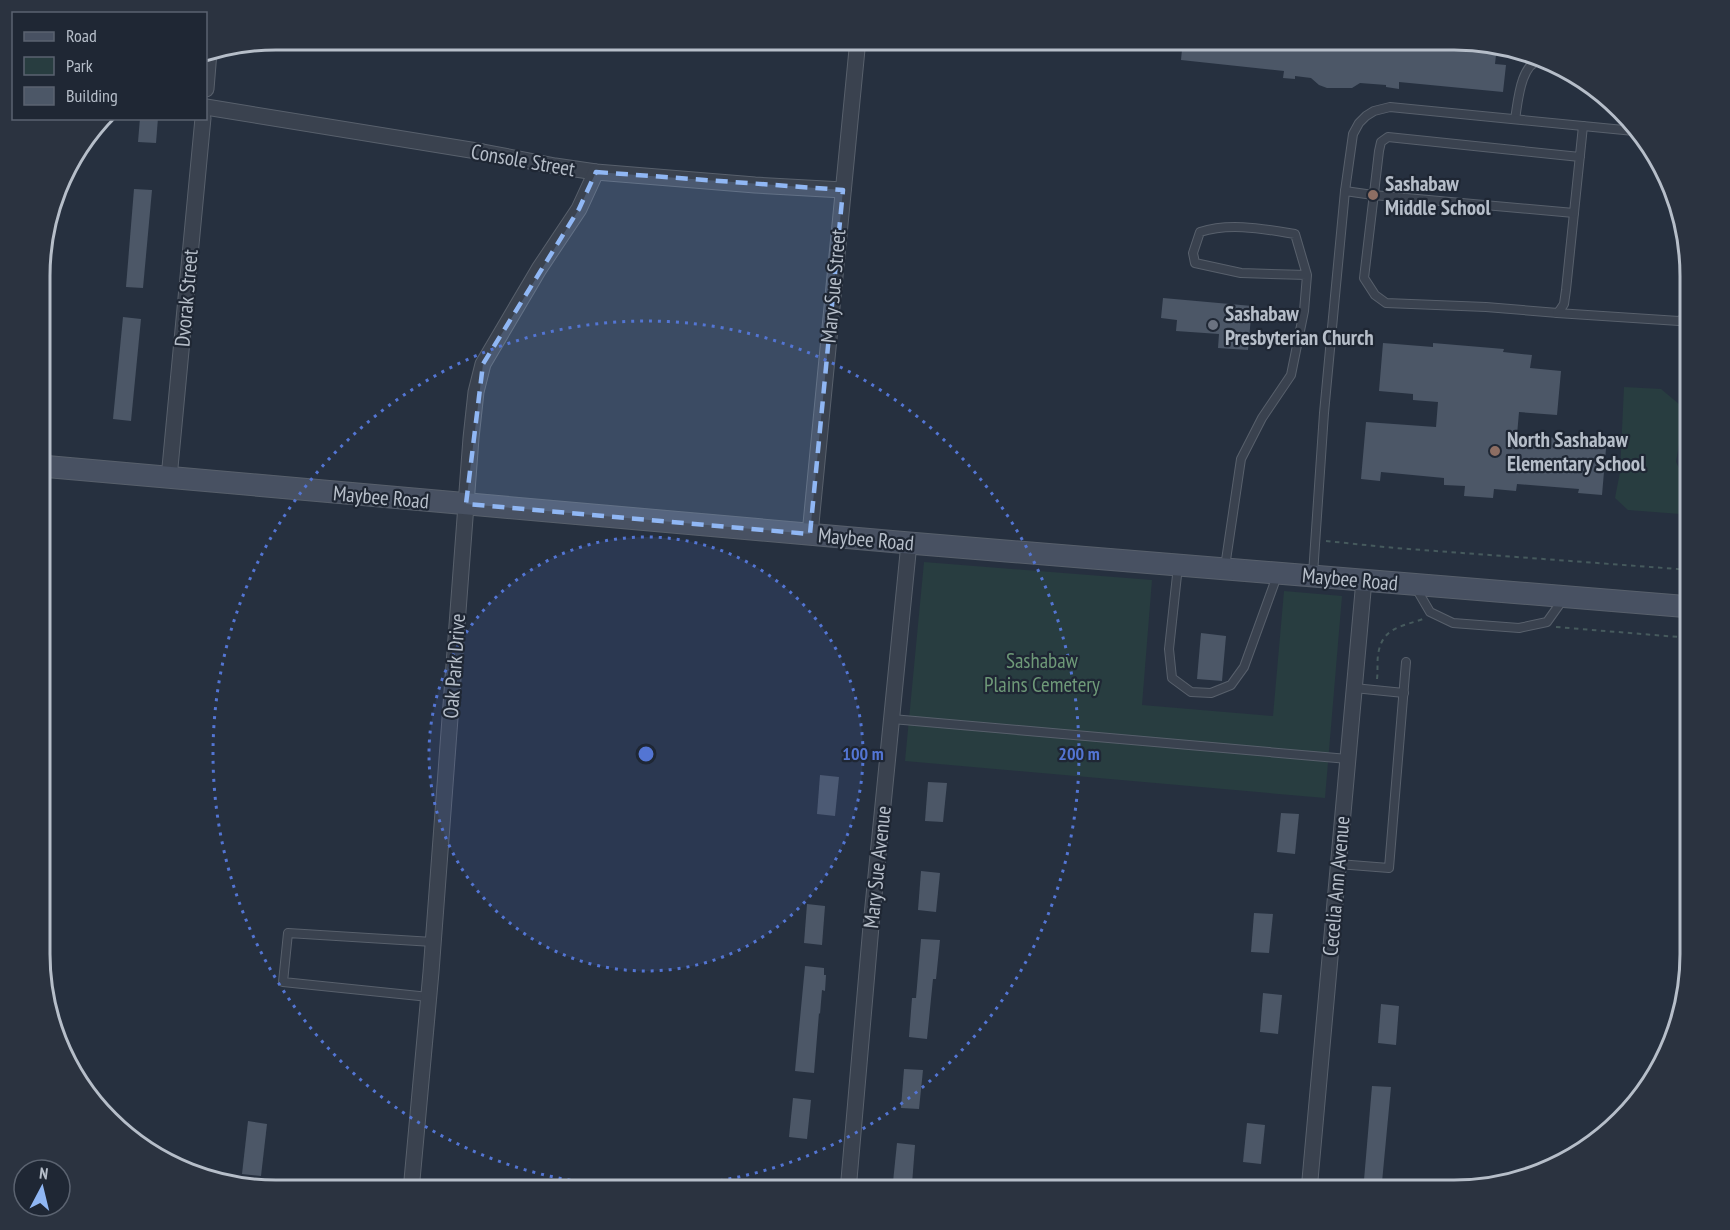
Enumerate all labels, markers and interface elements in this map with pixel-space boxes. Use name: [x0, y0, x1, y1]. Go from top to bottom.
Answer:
legend: [12, 12, 207, 120]
text: Road: [66, 24, 97, 47]
text: Park: [66, 54, 93, 77]
text: Building: [66, 84, 118, 107]
street label: Console Street: [469, 138, 577, 182]
place label: Sashabaw Middle School: [1385, 170, 1491, 221]
marker: Sashabaw Middle School: [1366, 188, 1380, 202]
street label: Mary Sue Street: [815, 228, 851, 344]
street label: Dvorak Street: [168, 248, 204, 348]
place label: Sashabaw Presbyterian Church: [1225, 300, 1374, 351]
marker: Sashabaw Presbyterian Church: [1206, 318, 1220, 332]
place label: North Sashabaw Elementary School: [1507, 426, 1646, 477]
marker: North Sashabaw Elementary School: [1488, 444, 1502, 458]
street label: Maybee Road: [332, 479, 430, 515]
street label: Maybee Road: [817, 521, 915, 557]
street label: Maybee Road: [1301, 561, 1399, 597]
street label: Oak Park Drive: [437, 613, 471, 719]
park label: Sashabaw Plains Cemetery: [984, 647, 1100, 698]
text: 100 m: [842, 742, 884, 765]
text: 200 m: [1058, 742, 1100, 765]
centre of rings: [636, 744, 656, 764]
street label: Mary Sue Avenue: [857, 804, 897, 930]
street label: Cecelia Ann Avenue: [1316, 815, 1356, 957]
north arrow: [12, 1158, 72, 1218]
text: N: [38, 1163, 49, 1184]

